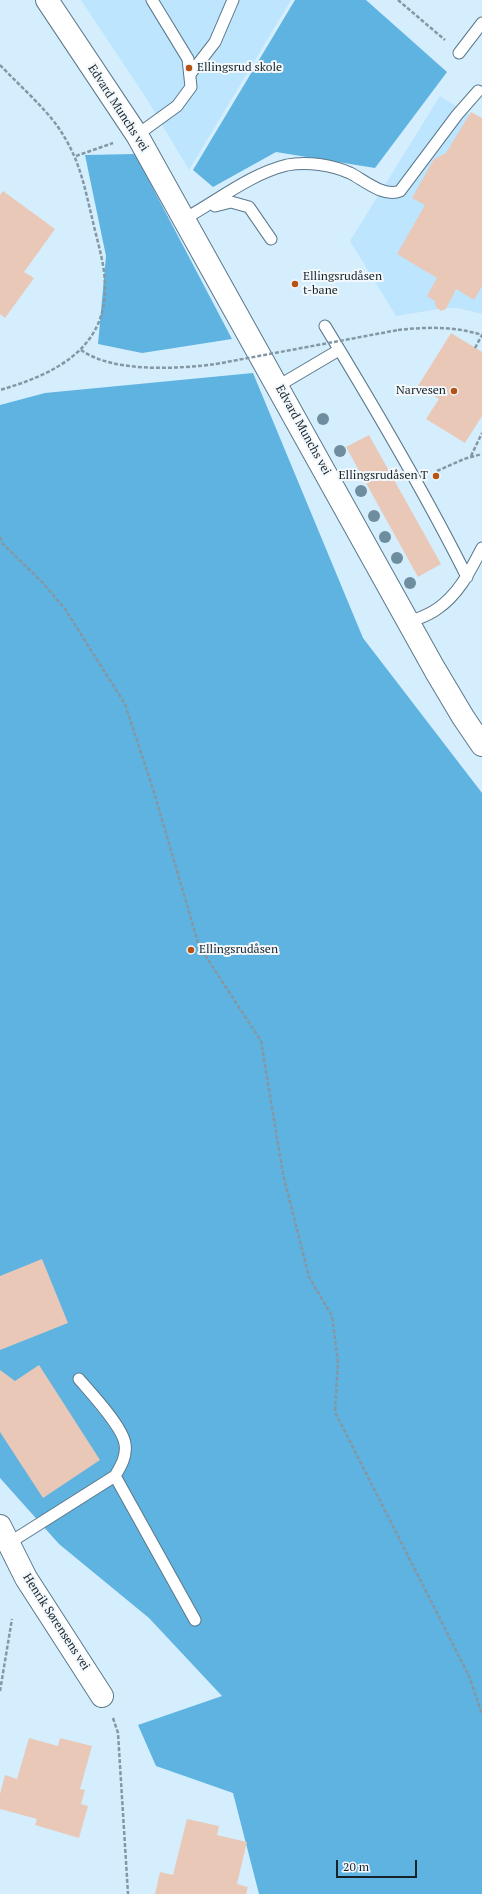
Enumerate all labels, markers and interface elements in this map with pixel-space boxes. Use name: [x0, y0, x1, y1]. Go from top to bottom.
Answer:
place label: Ellingsrud skole: [197, 61, 282, 75]
street label: Edvard Munchs vei: [85, 62, 151, 154]
marker: Ellingsrud skole: [184, 63, 194, 73]
place label: Ellingsrudåsen t-bane: [303, 270, 382, 298]
marker: Ellingsrudåsen t-bane: [290, 279, 300, 289]
street label: Edvard Munchs vei: [272, 382, 334, 478]
place label: Narvesen: [396, 384, 446, 398]
marker: Narvesen: [449, 386, 459, 396]
place label: Ellingsrudåsen T: [339, 469, 428, 483]
marker: Ellingsrudåsen T: [431, 471, 441, 481]
place label: Ellingsrudåsen: [199, 943, 278, 957]
marker: Ellingsrudåsen: [186, 945, 196, 955]
street label: Henrik Sørensens vei: [19, 1571, 93, 1673]
scale bar: [338, 1852, 419, 1878]
text: 20 m: [343, 1859, 369, 1874]

